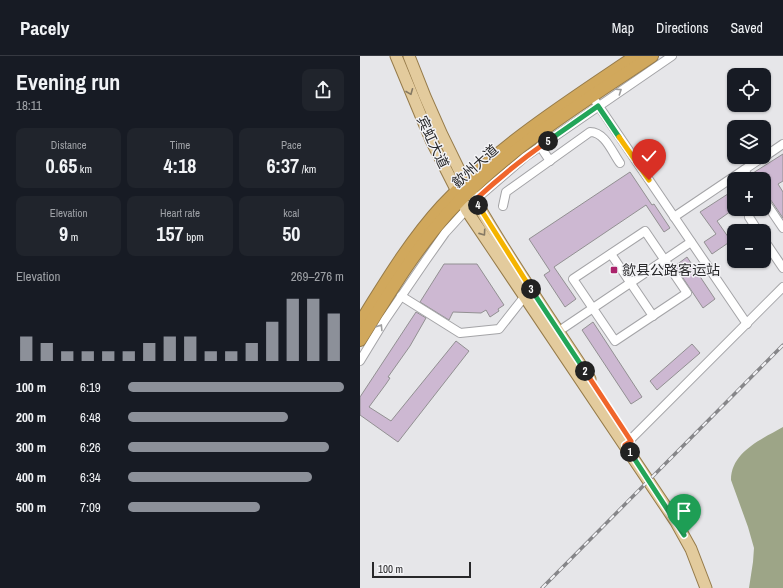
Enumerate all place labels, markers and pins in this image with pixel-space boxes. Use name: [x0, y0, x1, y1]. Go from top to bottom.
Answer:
pin: 5: [538, 131, 558, 151]
pin: [632, 139, 666, 180]
pin: 4: [468, 195, 488, 215]
place label: 歙县公路客运站: [622, 261, 720, 279]
marker: 歙县公路客运站: [609, 265, 619, 275]
pin: 3: [521, 279, 541, 299]
pin: 2: [575, 361, 595, 381]
pin: 1: [620, 442, 640, 462]
pin: [667, 494, 701, 535]

